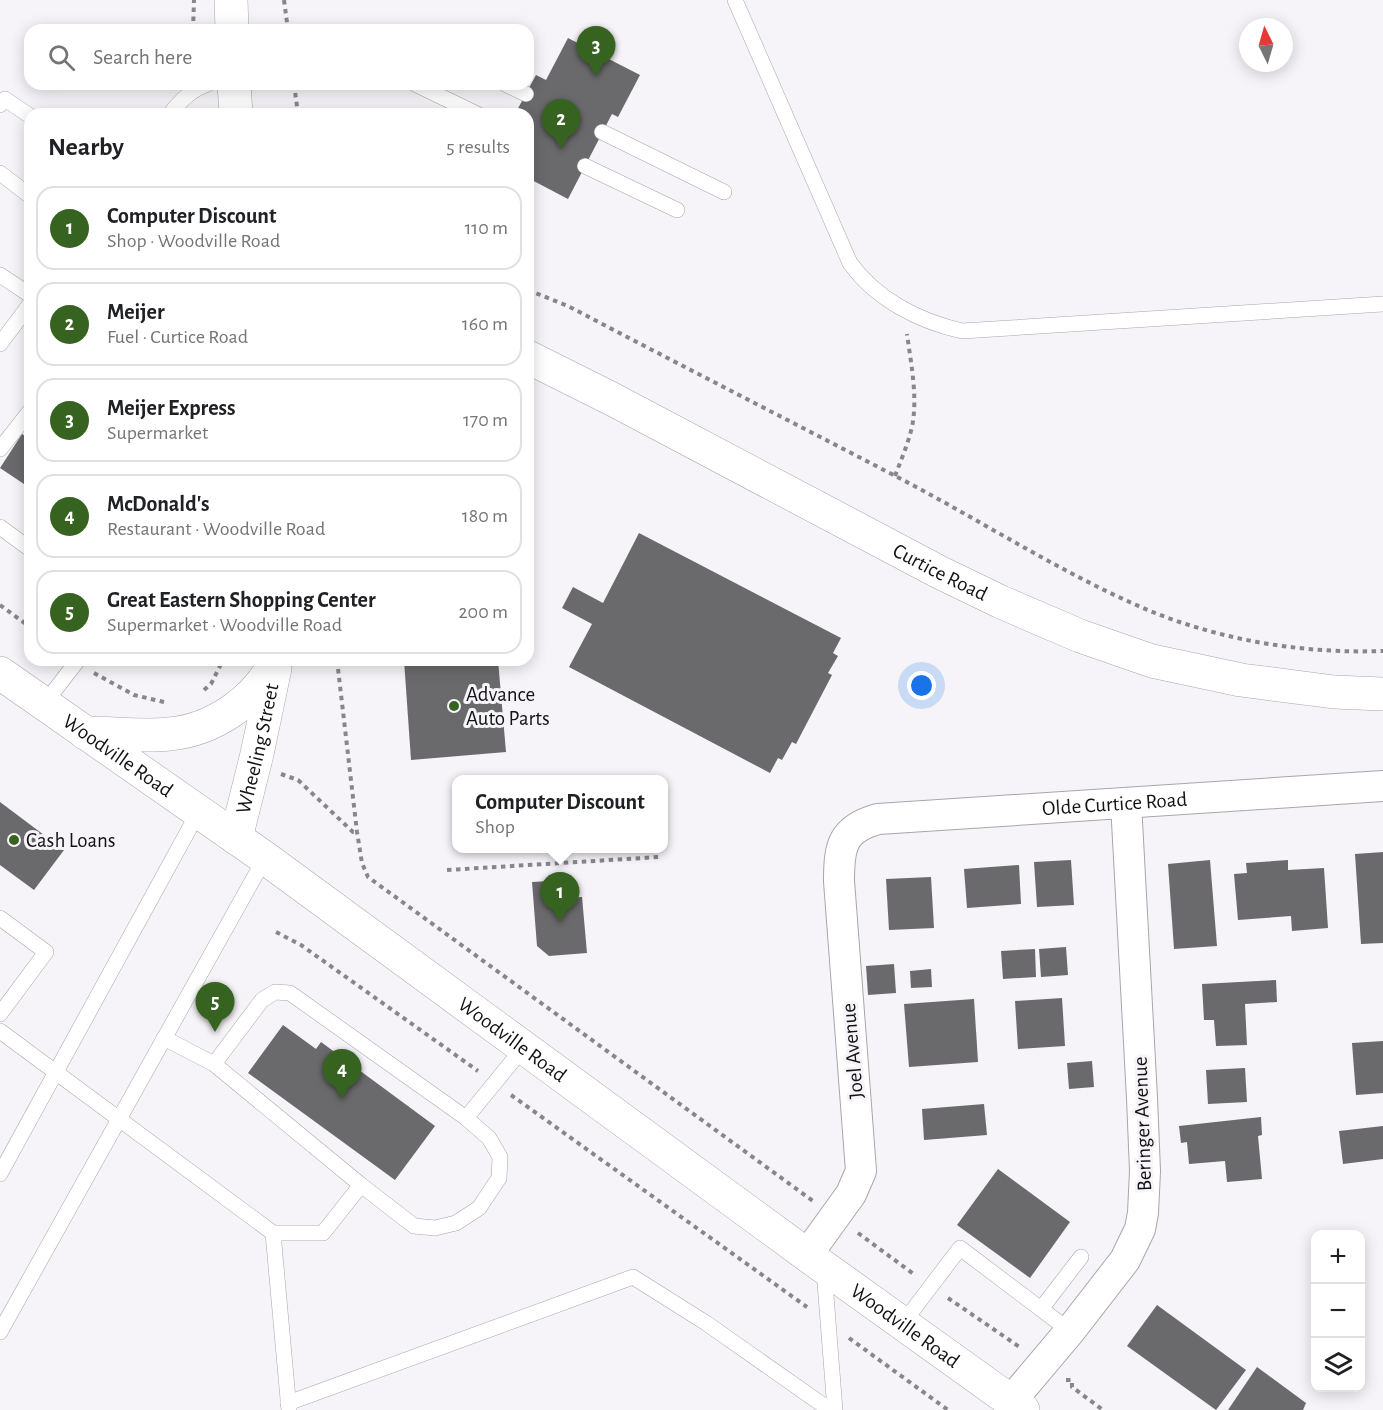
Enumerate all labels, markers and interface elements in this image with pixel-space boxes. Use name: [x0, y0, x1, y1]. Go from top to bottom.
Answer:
north arrow: [1239, 18, 1293, 72]
search box: [24, 24, 534, 90]
pin: 3: [576, 26, 616, 76]
icon: search: [45, 41, 78, 74]
text: Search here: [93, 46, 192, 68]
pin: 2: [542, 100, 580, 149]
text: Nearby: [48, 134, 124, 160]
text: 5 results: [446, 137, 510, 157]
text: Computer Discount: [107, 205, 276, 227]
text: 1: [66, 218, 73, 238]
text: 110 m: [464, 218, 508, 238]
text: Shop · Woodville Road: [107, 231, 280, 251]
text: Meijer: [107, 301, 165, 323]
text: 2: [65, 314, 74, 334]
text: 160 m: [462, 314, 508, 334]
text: Fuel · Curtice Road: [107, 327, 248, 347]
text: Meijer Express: [107, 397, 235, 419]
text: 3: [65, 410, 74, 430]
text: 170 m: [463, 410, 508, 430]
text: Supermarket: [107, 423, 208, 443]
text: McDonald's: [107, 493, 209, 515]
text: 4: [64, 506, 75, 526]
text: 180 m: [462, 506, 508, 526]
text: Restaurant · Woodville Road: [107, 519, 325, 539]
street label: Curtice Road: [889, 540, 991, 605]
text: Great Eastern Shopping Center: [107, 589, 376, 611]
text: 5: [65, 602, 74, 622]
text: 200 m: [458, 602, 508, 622]
text: Supermarket · Woodville Road: [107, 615, 342, 635]
your location: [907, 671, 936, 700]
street label: Wheeling Street: [232, 681, 283, 816]
place label: Advance Auto Parts: [466, 684, 550, 729]
marker: Advance Auto Parts: [447, 699, 461, 713]
street label: Woodville Road: [59, 710, 177, 801]
popup: [452, 775, 668, 853]
street label: Olde Curtice Road: [1041, 789, 1188, 819]
text: Computer Discount: [475, 791, 645, 813]
text: Shop: [475, 817, 515, 837]
place label: Cash Loans: [26, 830, 116, 851]
marker: Cash Loans: [7, 833, 21, 847]
pin: 1: [540, 872, 580, 922]
pin: 5: [196, 982, 234, 1032]
street label: Woodville Road: [454, 993, 570, 1086]
street label: Joel Avenue: [838, 1002, 867, 1100]
pin: 4: [322, 1050, 362, 1099]
street label: Beringer Avenue: [1130, 1056, 1155, 1192]
map controls: [1311, 1230, 1365, 1392]
button: +: [1311, 1230, 1365, 1284]
street label: Woodville Road: [847, 1280, 963, 1372]
button: −: [1311, 1284, 1365, 1338]
button: layers: [1311, 1338, 1365, 1392]

